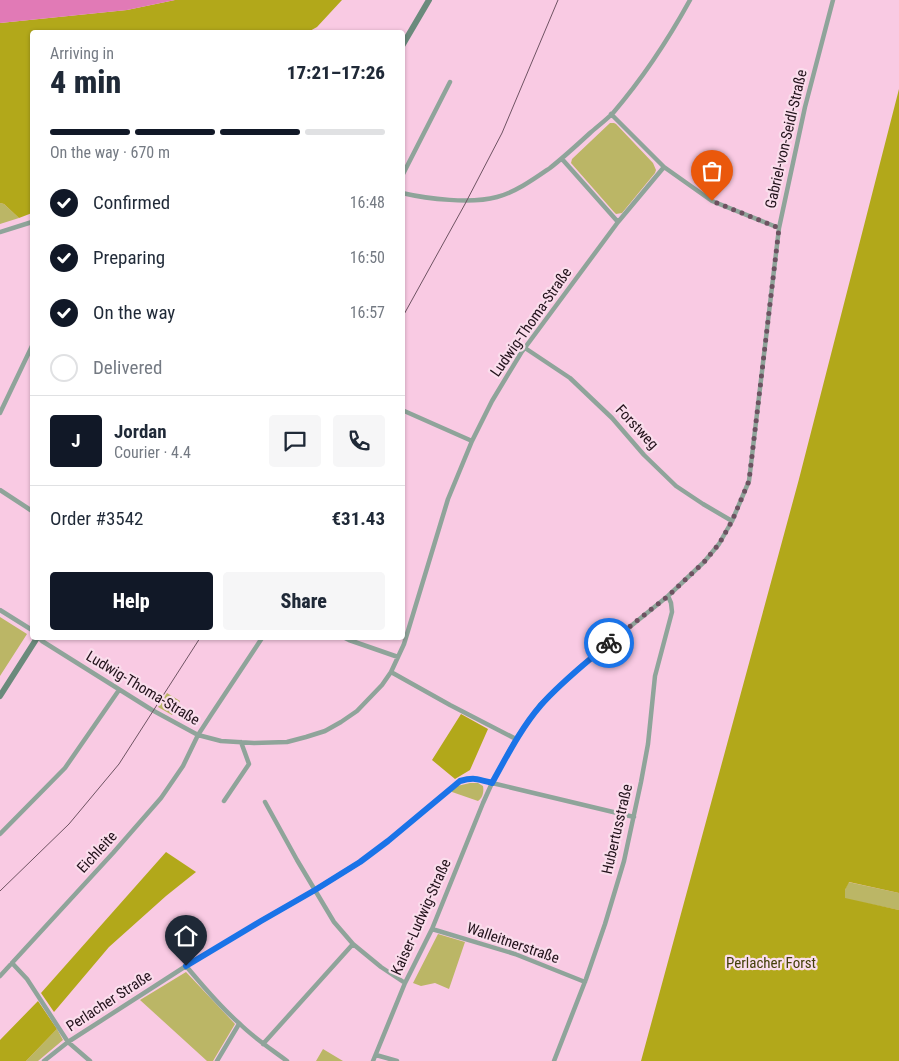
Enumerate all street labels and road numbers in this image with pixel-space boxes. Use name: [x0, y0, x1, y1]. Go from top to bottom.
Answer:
street label: Gabriel-von-Seidl-Straße: [761, 68, 811, 210]
street label: Ludwig-Thoma-Straße: [487, 264, 575, 380]
street label: Forstweg: [612, 401, 662, 453]
street label: Ludwig-Thoma-Straße: [83, 647, 203, 729]
street label: Hubertusstraße: [598, 782, 636, 876]
street label: Eichleite: [73, 827, 121, 877]
street label: Kaiser-Ludwig-Straße: [387, 856, 455, 978]
street label: Walleitnerstraße: [464, 919, 562, 967]
street label: Perlacher Straße: [63, 967, 155, 1035]

